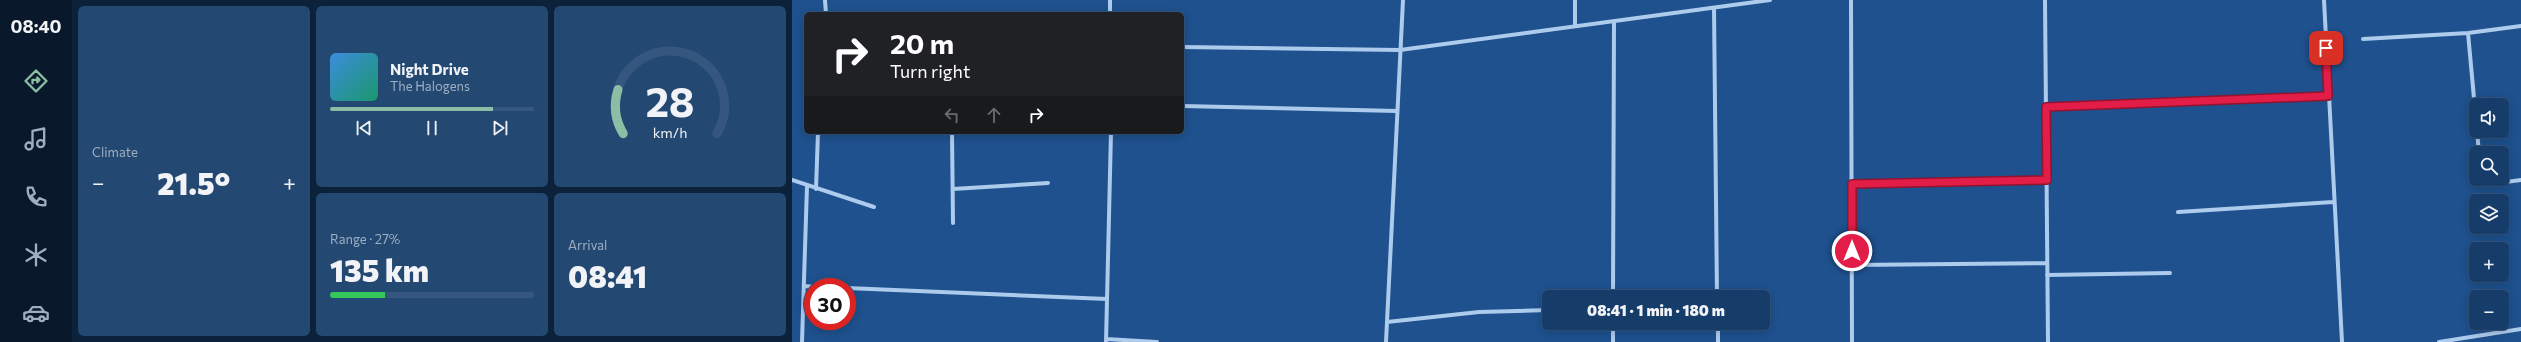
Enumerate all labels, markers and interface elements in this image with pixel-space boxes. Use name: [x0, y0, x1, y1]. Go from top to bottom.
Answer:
text: 08:40: [11, 15, 61, 37]
text: 20 m: [890, 26, 954, 60]
icon: right: [824, 28, 876, 80]
pin: [2309, 31, 2343, 65]
icon: arrive: [2315, 37, 2337, 59]
text: Night Drive: [390, 60, 469, 78]
text: Turn right: [890, 60, 970, 82]
icon: directions: [22, 67, 50, 95]
text: 28: [645, 75, 695, 126]
text: The Halogens: [390, 78, 470, 94]
map controls: [2469, 98, 2509, 330]
button: sound: [2469, 98, 2509, 138]
icon: left: [941, 104, 963, 126]
icon: ahead: [983, 104, 1005, 126]
icon: right: [1025, 104, 1047, 126]
icon: previous: [353, 117, 375, 139]
icon: pause: [421, 117, 443, 139]
icon: next: [489, 117, 511, 139]
text: km/h: [653, 123, 687, 141]
icon: music: [22, 125, 50, 153]
text: Climate: [92, 144, 138, 160]
button: search: [2469, 146, 2509, 186]
text: 21.5°: [157, 164, 230, 201]
text: −: [92, 169, 105, 196]
text: +: [283, 169, 296, 196]
icon: phone: [22, 183, 50, 211]
button: layers: [2469, 194, 2509, 234]
position arrow: [1831, 230, 1873, 272]
text: Range · 27%: [330, 231, 400, 247]
text: Arrival: [568, 237, 607, 253]
icon: climate: [22, 241, 50, 269]
button: +: [2469, 242, 2509, 282]
text: 135 km: [330, 251, 429, 288]
text: 08:41: [568, 257, 647, 294]
speed limit sign: 30: [804, 278, 856, 330]
button: −: [2469, 290, 2509, 330]
icon: car: [22, 299, 50, 327]
text: 08:41 · 1 min · 180 m: [1587, 301, 1725, 319]

